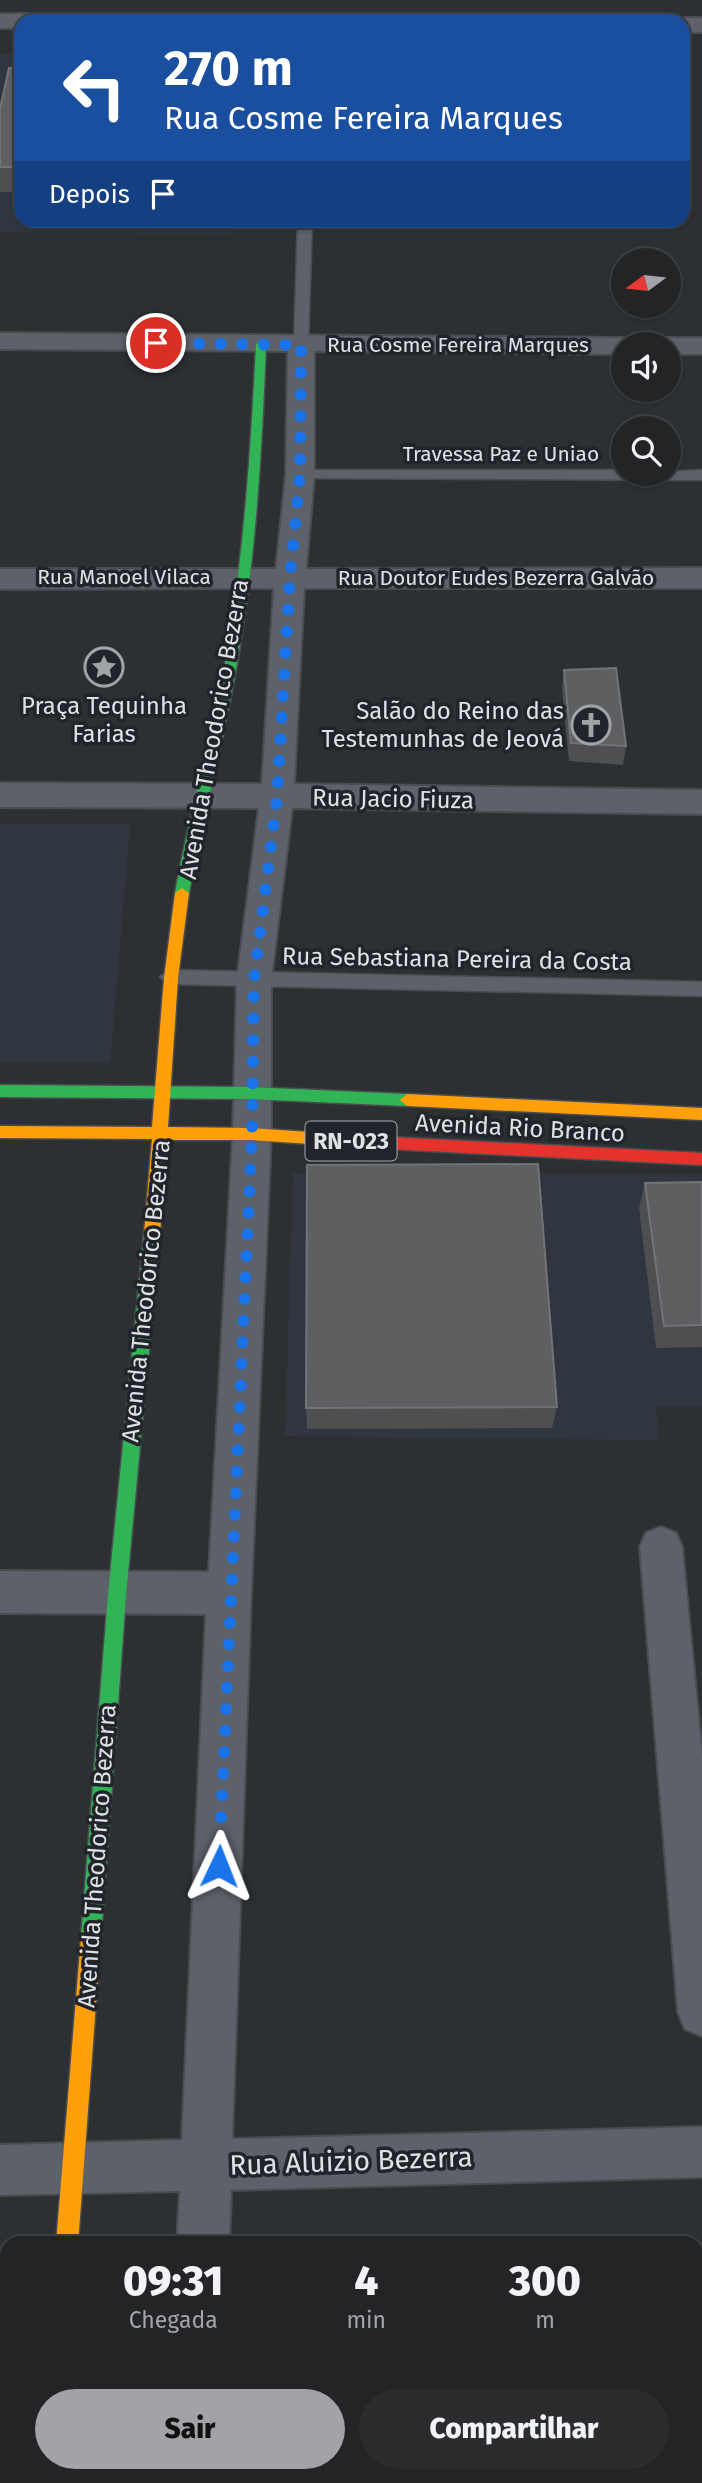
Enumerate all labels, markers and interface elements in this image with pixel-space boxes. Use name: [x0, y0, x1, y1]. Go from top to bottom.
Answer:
text: 270 m: [164, 39, 293, 98]
icon: left: [49, 42, 140, 133]
text: Rua Cosme Fereira Marques: [164, 99, 563, 137]
icon: arrive: [144, 175, 182, 213]
text: Depois: [49, 179, 130, 210]
north arrow: [611, 248, 681, 318]
map controls: [611, 248, 681, 486]
pin: [126, 313, 186, 373]
icon: arrive: [137, 324, 175, 362]
street label: Rua Cosme Fereira Marques: [327, 332, 589, 358]
button: sound: [611, 332, 681, 402]
button: search: [611, 416, 681, 486]
street label: Travessa Paz e Uniao: [403, 441, 599, 467]
street label: Rua Manoel Vilaca: [37, 564, 211, 590]
street label: Rua Doutor Eudes Bezerra Galvão: [338, 565, 654, 591]
street label: Avenida Theodorico Bezerra: [174, 577, 254, 881]
place icon: Praça Tequinha Farias: [83, 646, 125, 688]
place label: Praça Tequinha Farias: [21, 692, 187, 748]
place label: Salão do Reino das Testemunhas de Jeová: [322, 697, 564, 753]
church icon: Salão do Reino das Testemunhas de Jeová: [570, 704, 612, 746]
street label: Rua Jacio Fiuza: [312, 784, 474, 814]
street label: Rua Sebastiana Pereira da Costa: [282, 942, 632, 976]
street label: Avenida Rio Branco: [414, 1109, 626, 1147]
road number: RN-023: [306, 1122, 396, 1160]
street label: Avenida Theodorico Bezerra: [116, 1138, 176, 1444]
street label: Avenida Theodorico Bezerra: [72, 1703, 122, 2009]
position arrow: [182, 1829, 256, 1903]
street label: Rua Aluizio Bezerra: [229, 2140, 473, 2182]
text: 09:31: [123, 2256, 223, 2306]
text: 4: [354, 2256, 378, 2306]
text: 300: [509, 2256, 581, 2306]
text: Chegada: [129, 2306, 218, 2334]
text: min: [346, 2306, 386, 2334]
text: m: [535, 2306, 555, 2334]
button: Sair: [35, 2389, 345, 2469]
button: Compartilhar: [359, 2389, 669, 2469]

